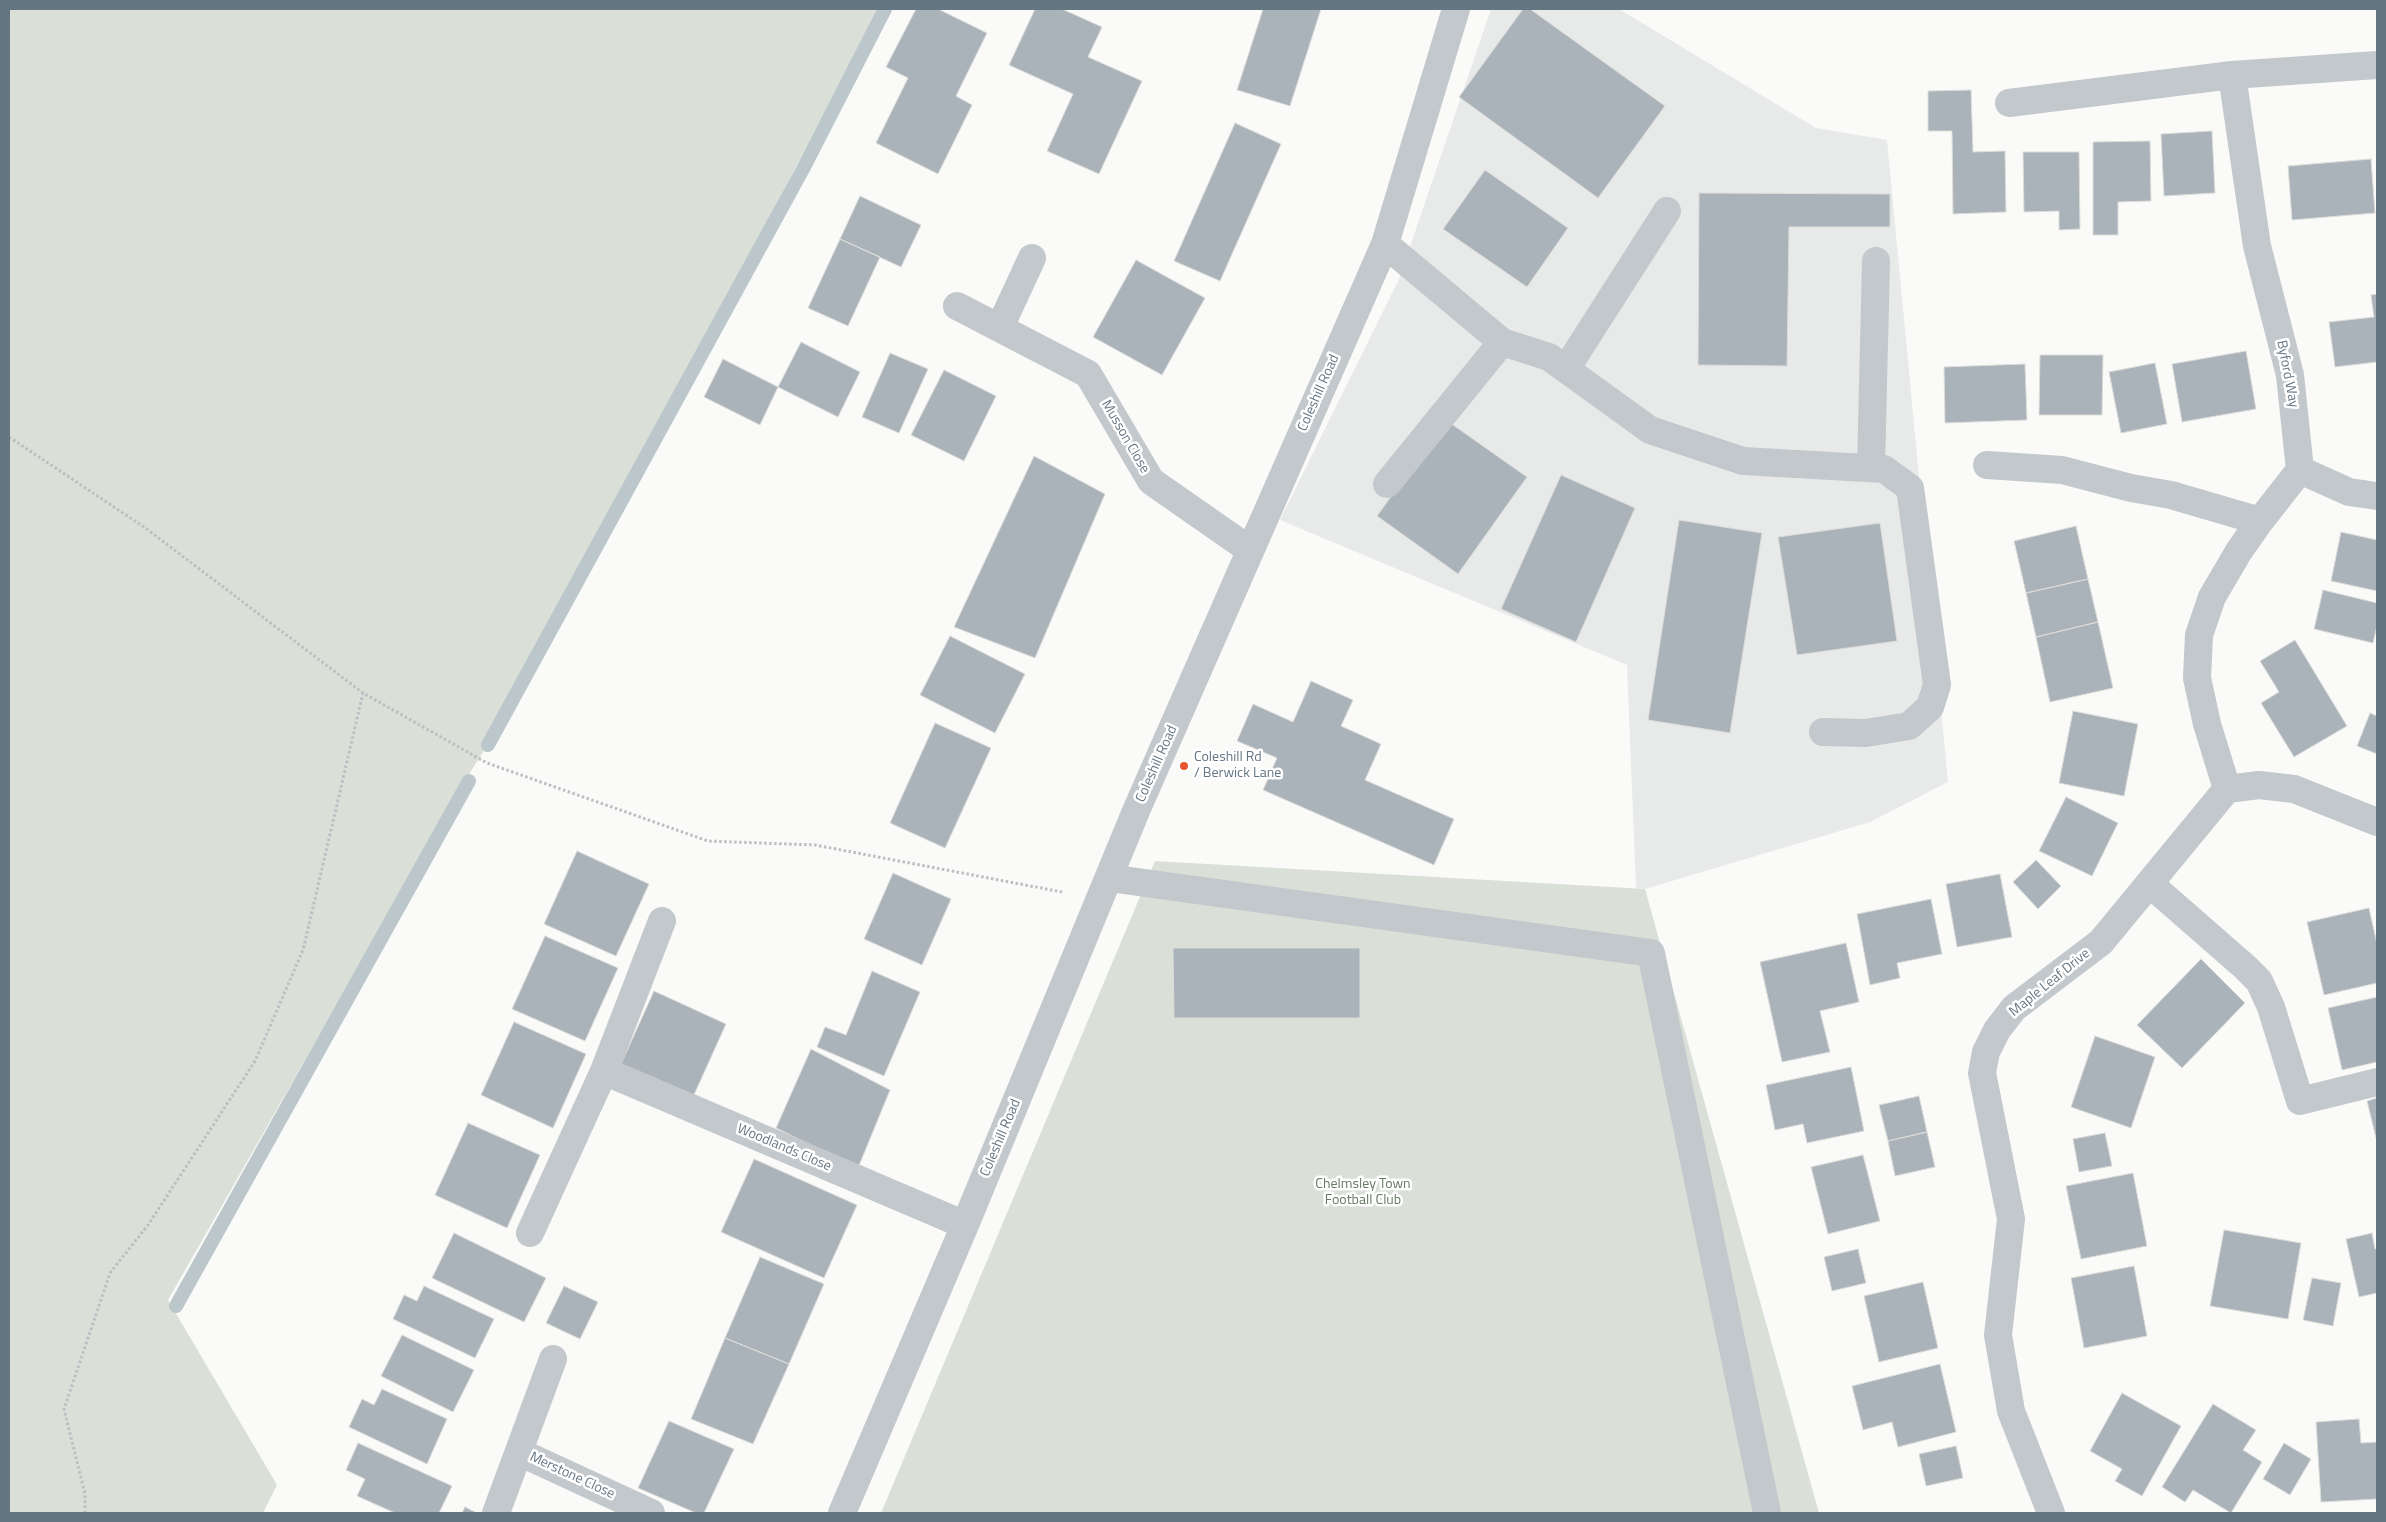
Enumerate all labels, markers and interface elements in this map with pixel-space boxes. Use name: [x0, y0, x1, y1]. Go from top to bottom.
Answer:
street label: Byford Way: [2272, 339, 2302, 409]
street label: Coleshill Road: [1295, 352, 1343, 434]
street label: Musson Close: [1097, 397, 1153, 477]
street label: Coleshill Road: [1133, 723, 1181, 805]
place label: Coleshill Rd / Berwick Lane: [1194, 750, 1281, 782]
marker: Coleshill Rd / Berwick Lane: [1178, 760, 1190, 772]
street label: Maple Leaf Drive: [2006, 945, 2094, 1021]
street label: Coleshill Road: [977, 1097, 1025, 1179]
street label: Woodlands Close: [734, 1121, 834, 1175]
park label: Chelmsley Town Football Club: [1315, 1177, 1411, 1210]
street label: Merstone Close: [527, 1449, 617, 1503]

